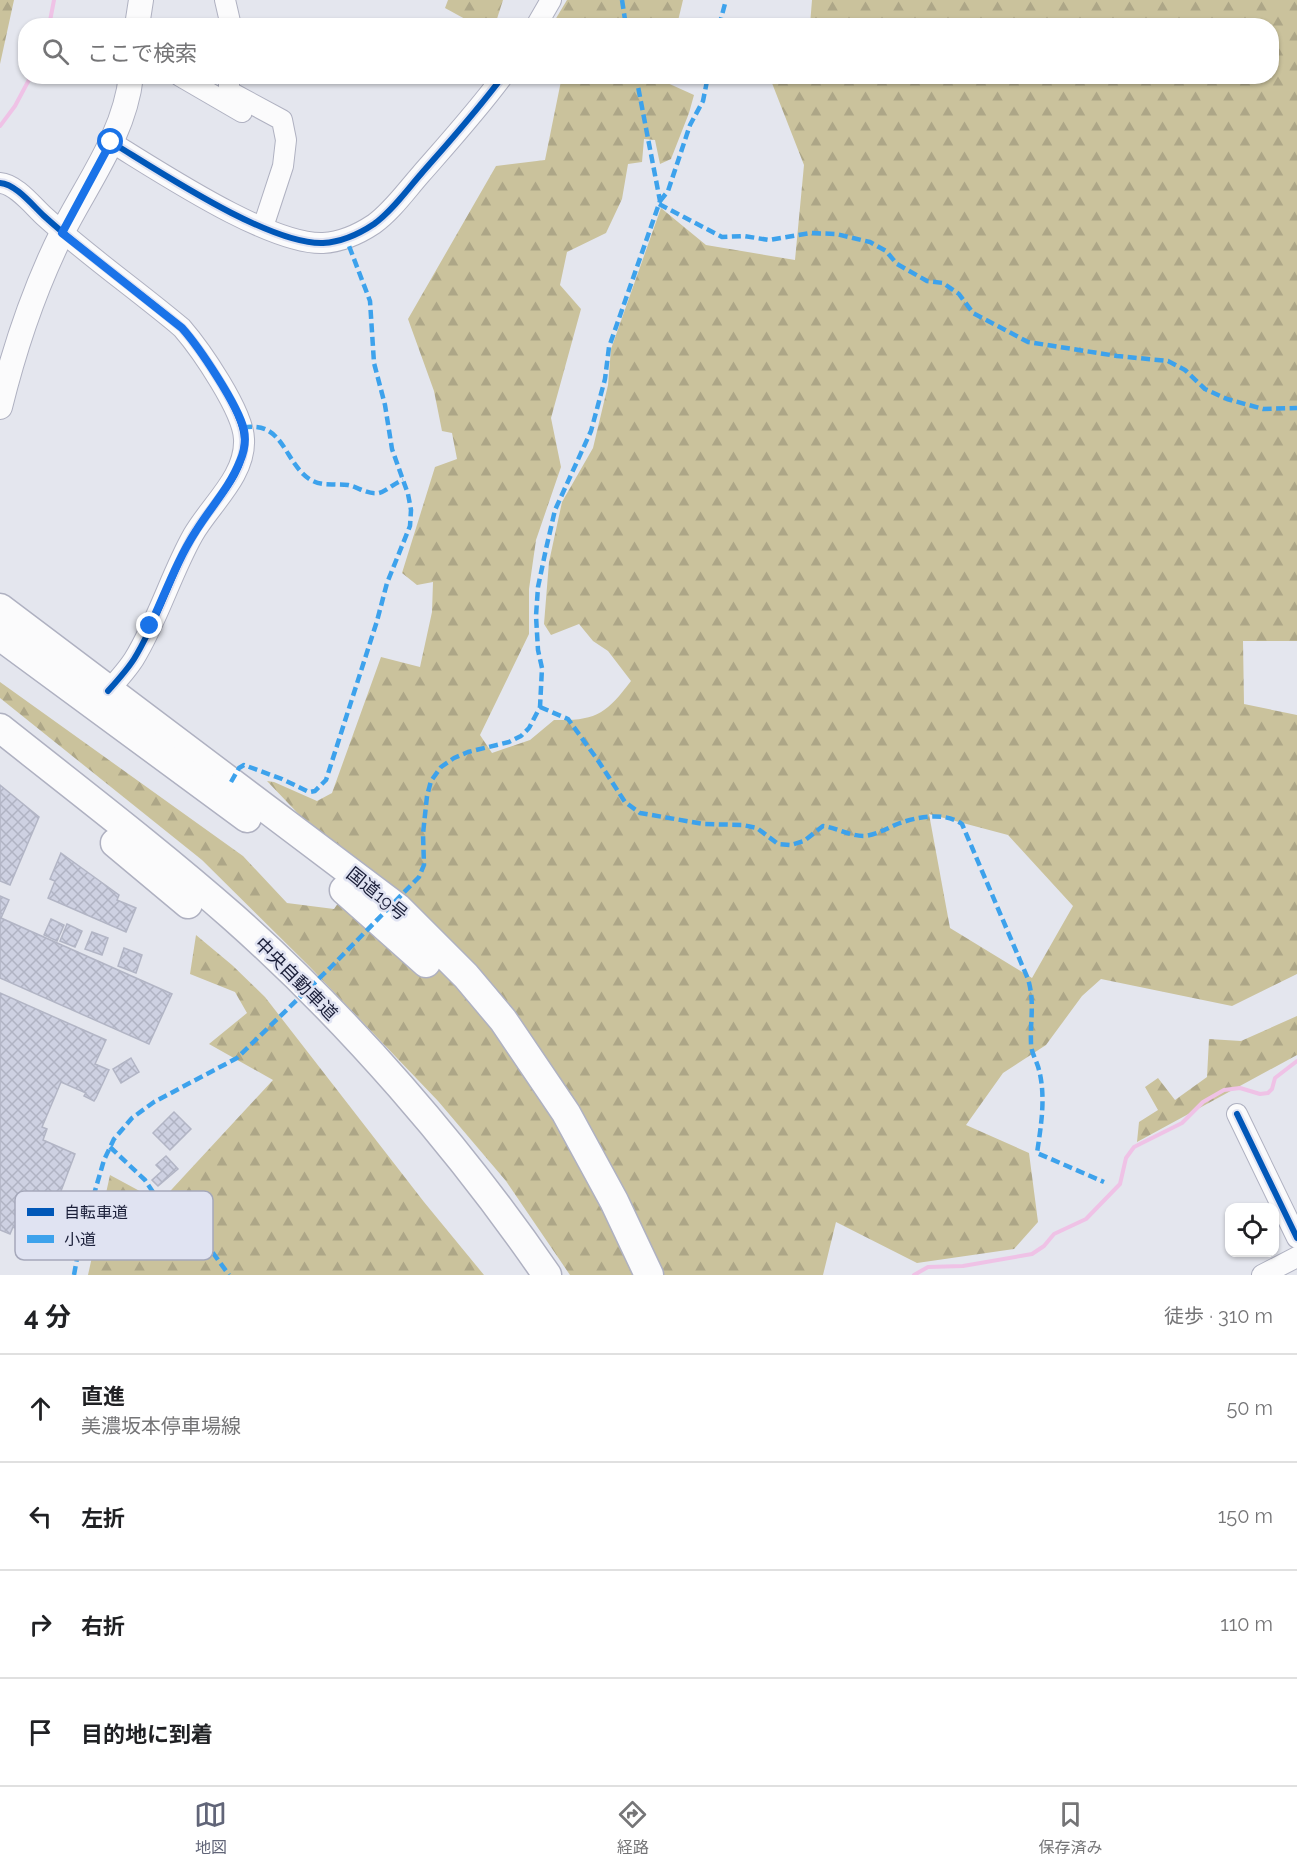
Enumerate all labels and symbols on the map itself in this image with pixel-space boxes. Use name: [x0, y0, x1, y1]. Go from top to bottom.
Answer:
route start: [97, 128, 123, 154]
route end: [136, 612, 162, 638]
street label: 国道19号: [343, 863, 412, 925]
street label: 中央自動車道: [251, 933, 342, 1024]
legend: [15, 1191, 213, 1260]
text: 自転車道: [64, 1203, 128, 1222]
text: 小道: [64, 1230, 96, 1249]

